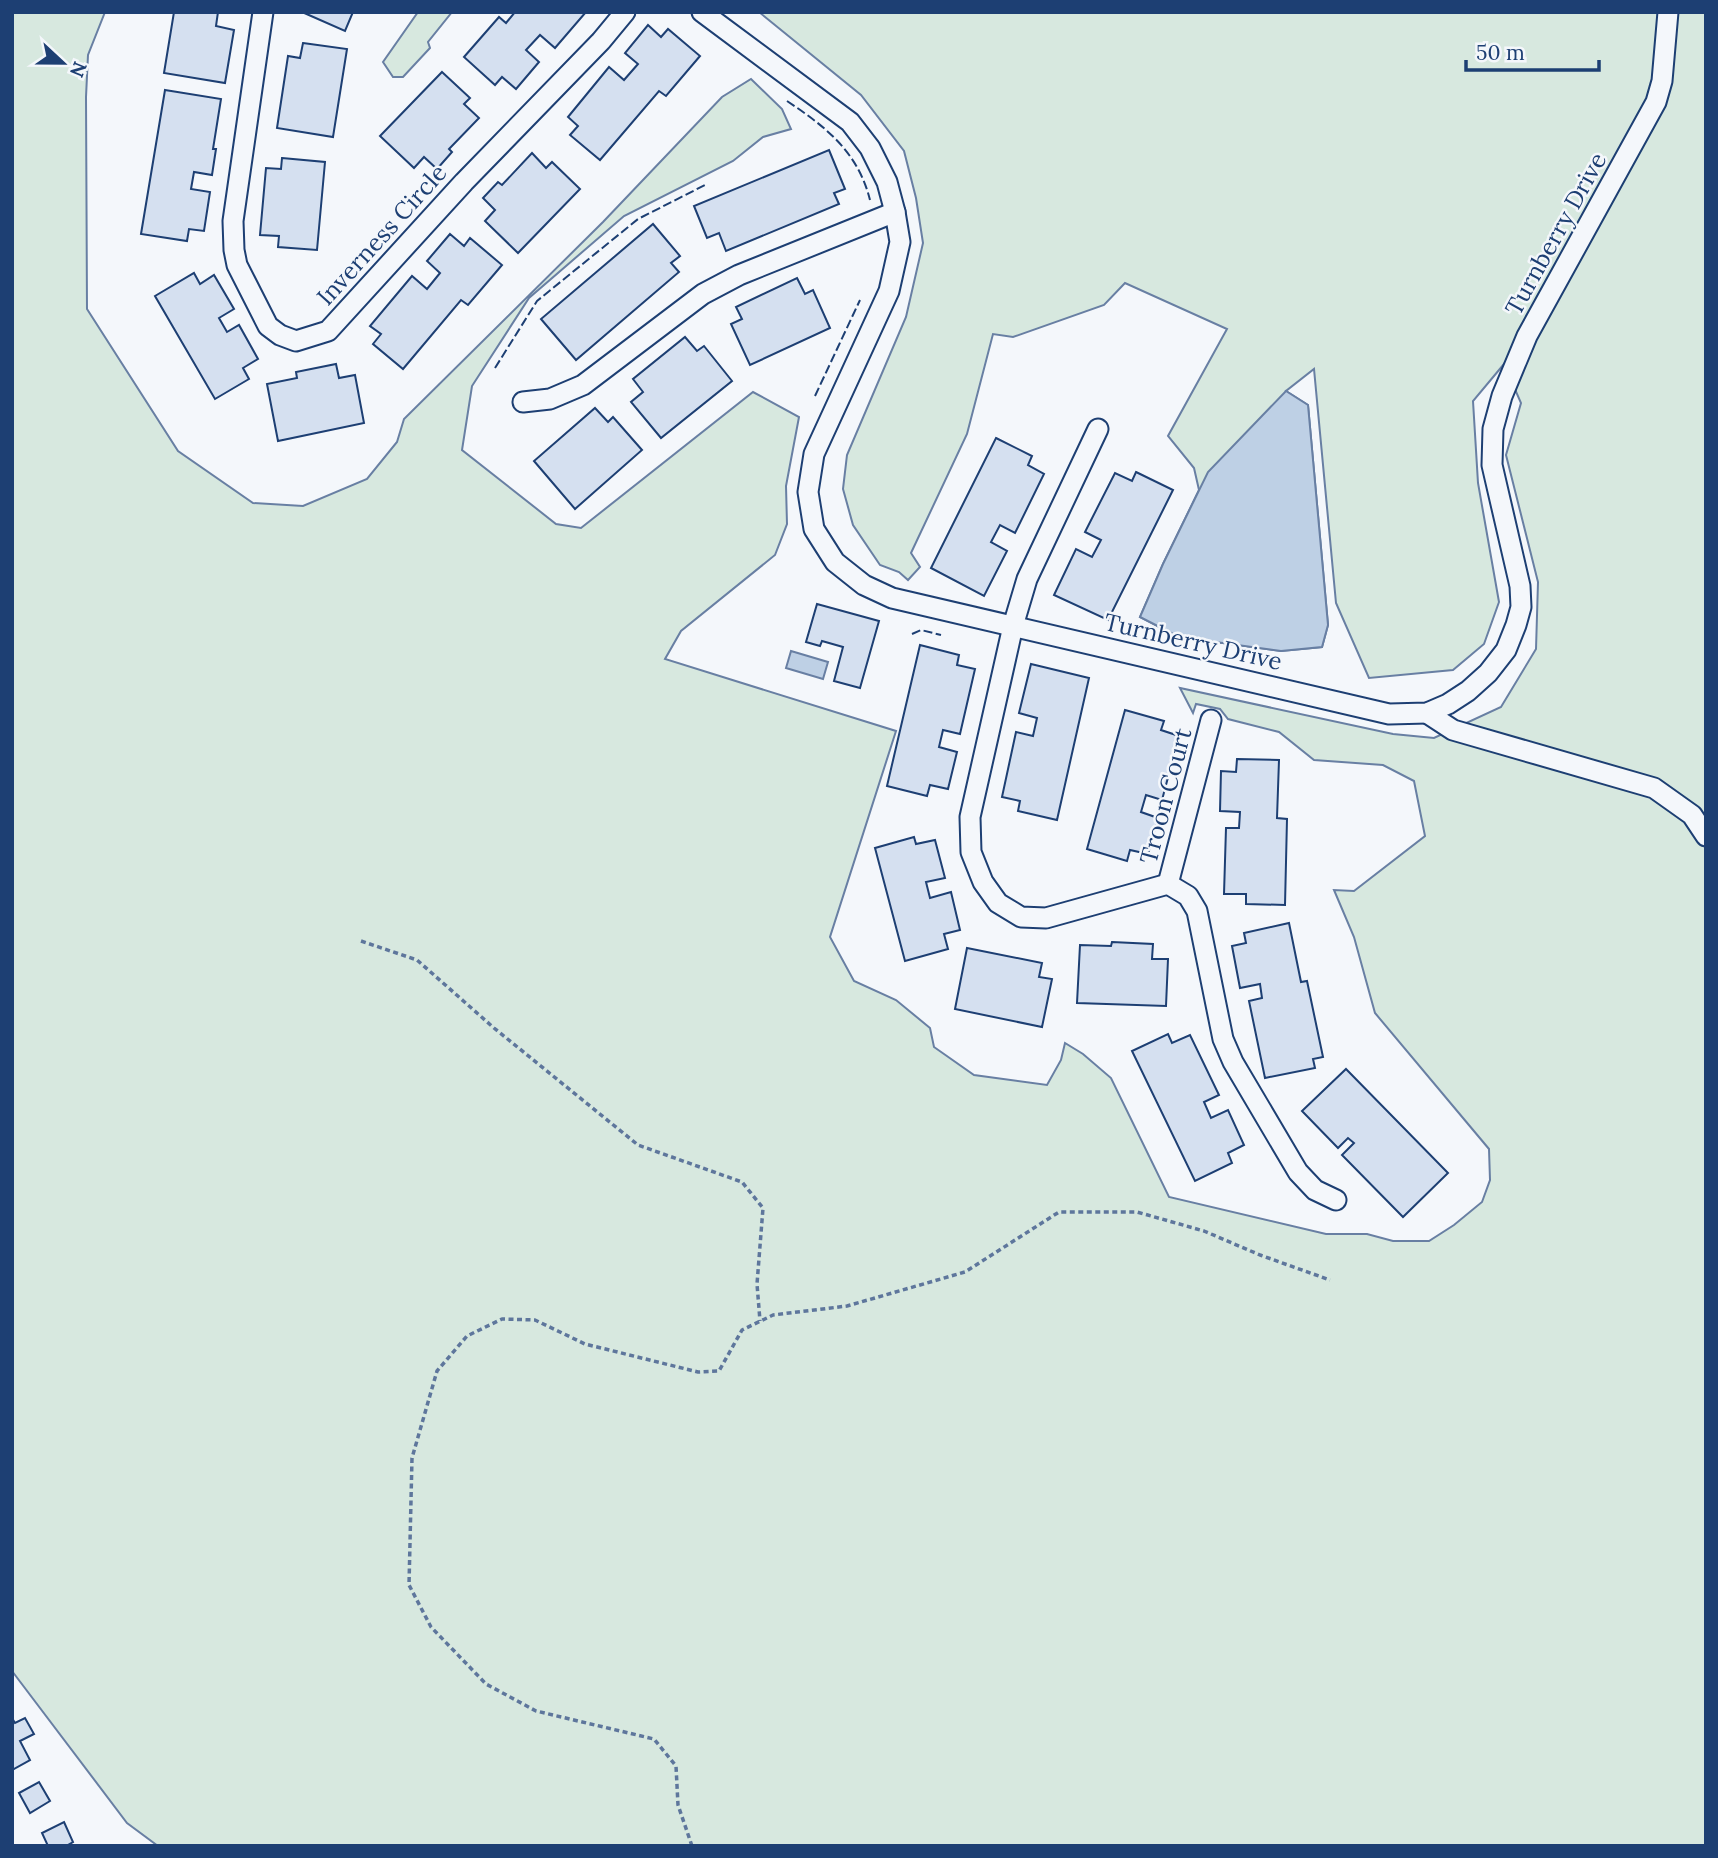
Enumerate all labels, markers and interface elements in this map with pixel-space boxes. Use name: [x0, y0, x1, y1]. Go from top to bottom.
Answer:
north arrow: [28, 28, 98, 98]
scale bar: [1466, 28, 1599, 72]
text: 50 m: [1476, 39, 1525, 66]
text: N: [65, 58, 93, 81]
street label: Turnberry Drive: [1498, 147, 1613, 321]
street label: Inverness Circle: [310, 158, 453, 312]
street label: Turnberry Drive: [1101, 606, 1285, 677]
street label: Troon Court: [1133, 724, 1199, 867]

